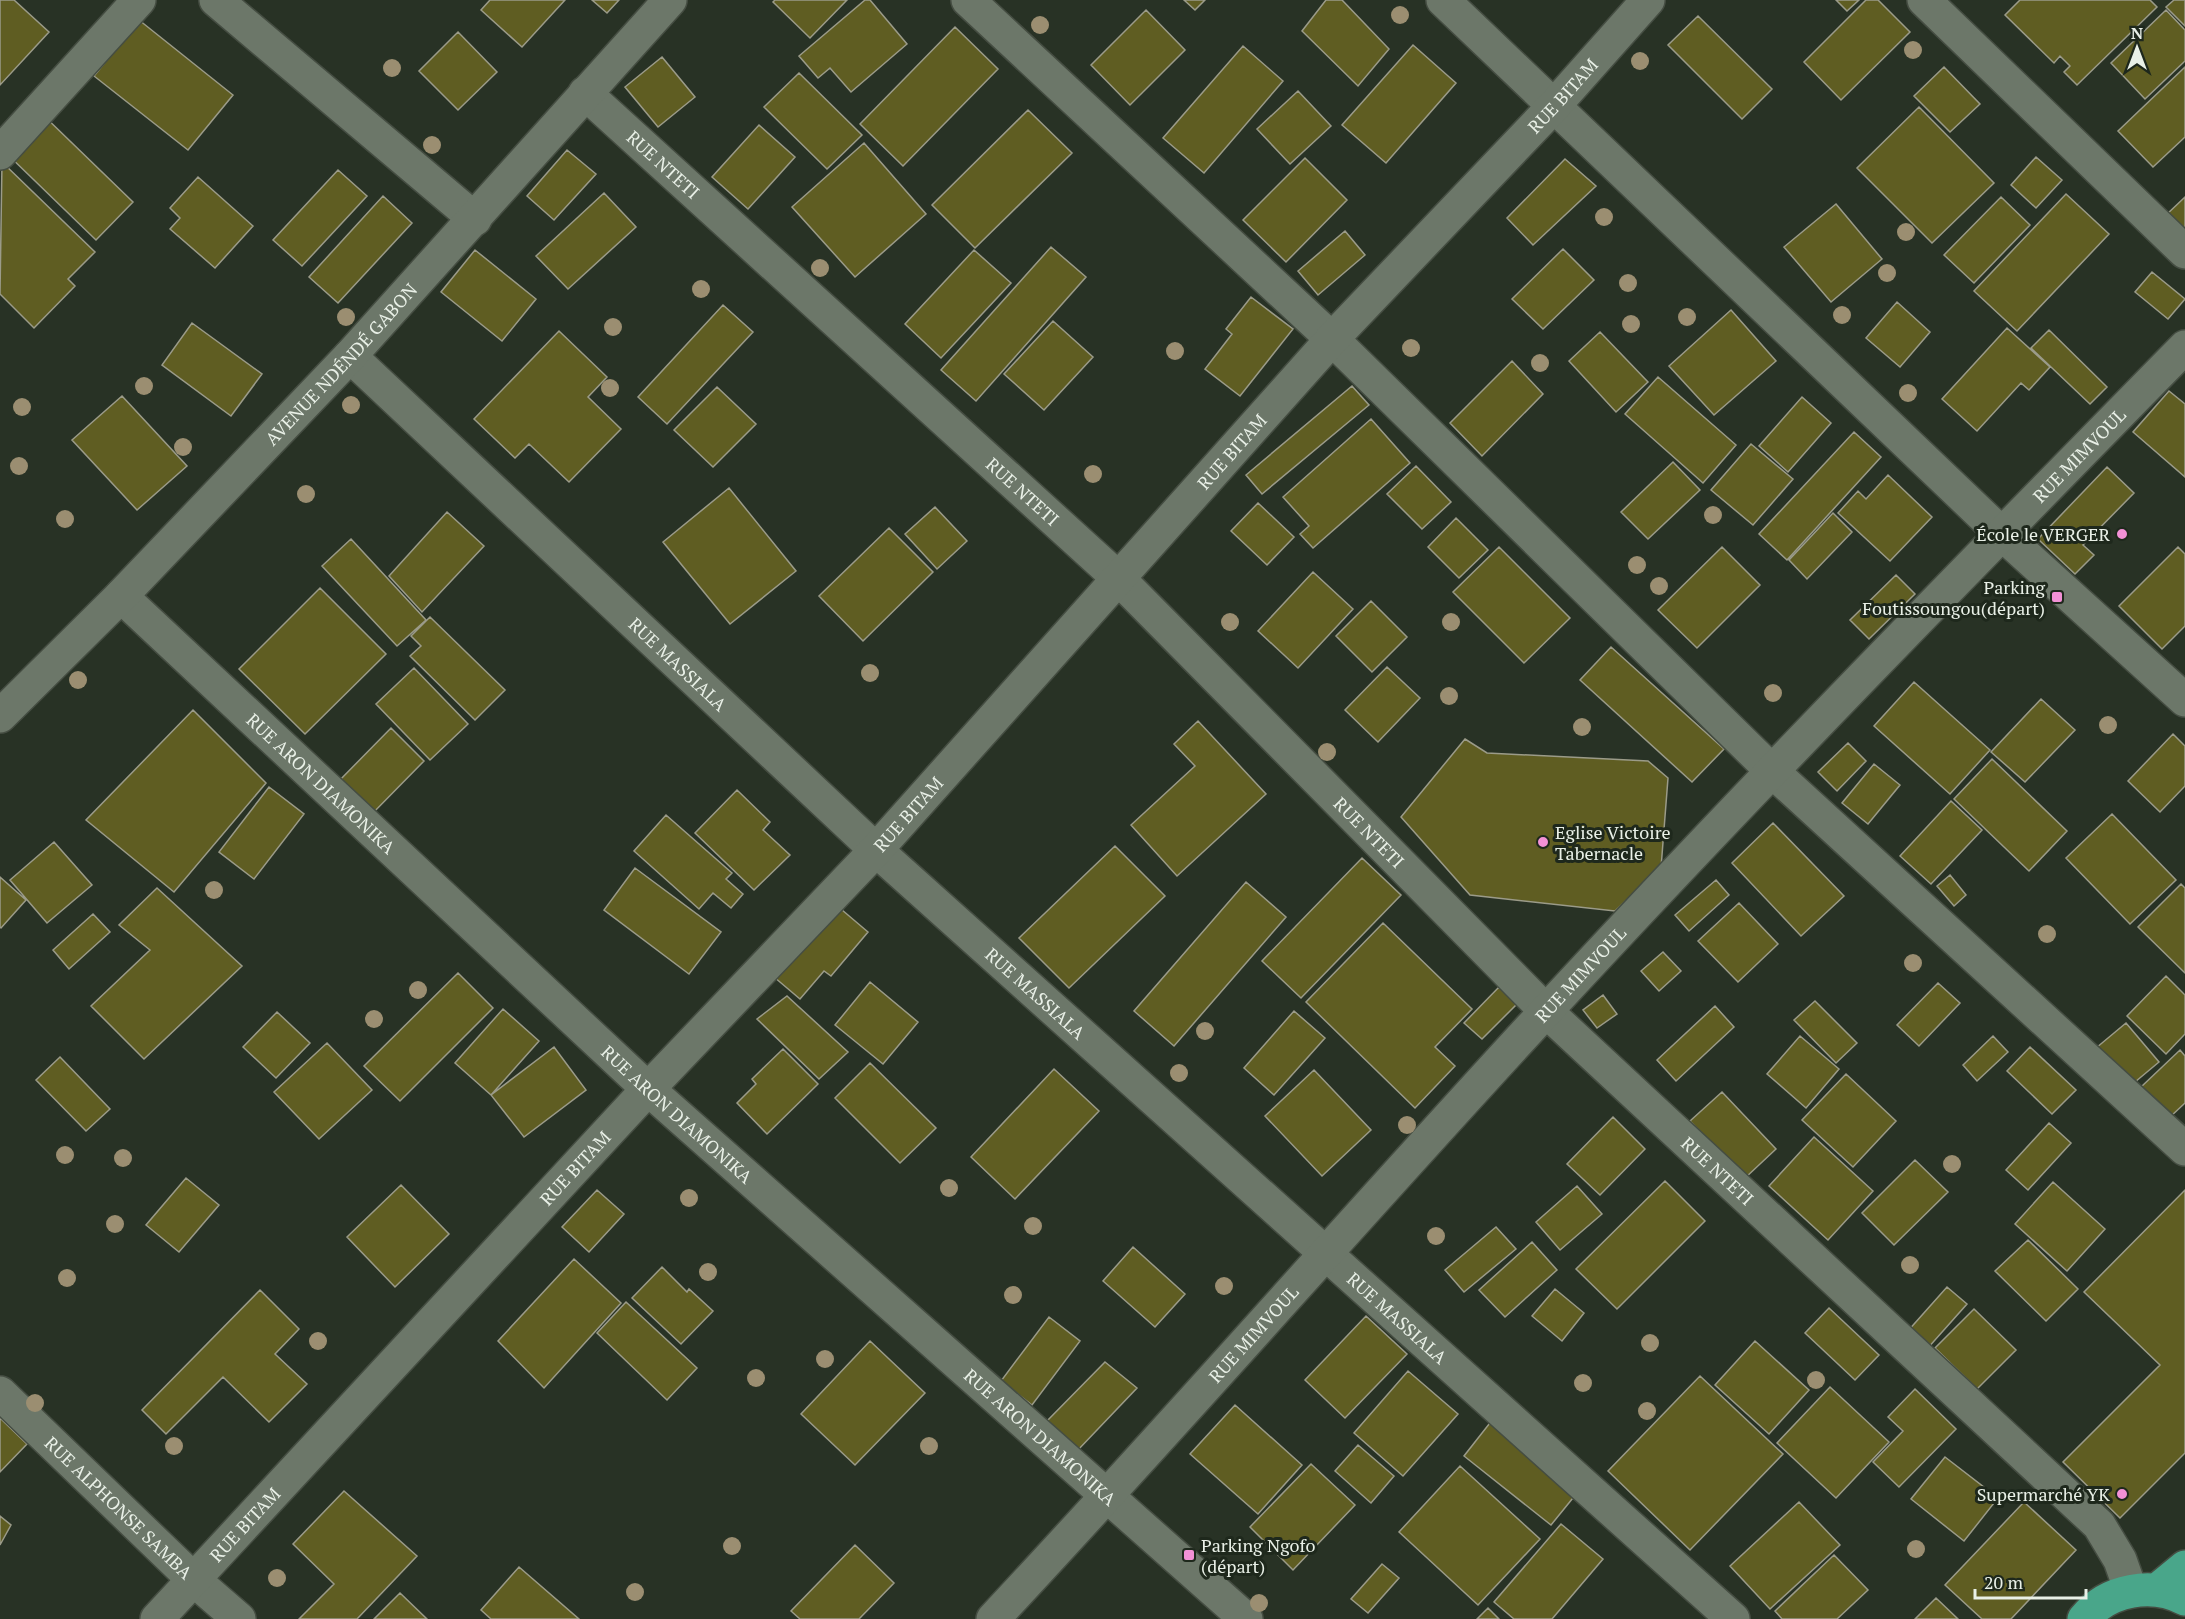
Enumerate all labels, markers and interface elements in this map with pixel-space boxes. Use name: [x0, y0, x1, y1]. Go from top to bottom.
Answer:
north arrow: [2107, 18, 2167, 78]
text: N: [2131, 22, 2143, 44]
street label: RUE BITAM: [1522, 53, 1603, 138]
street label: RUE NTETI: [622, 125, 705, 204]
street label: AVENUE NDÉNDÉ GABON: [259, 278, 422, 450]
street label: RUE MIMVOUL: [2027, 403, 2131, 507]
street label: RUE BITAM: [1192, 408, 1272, 494]
street label: RUE NTETI: [981, 452, 1065, 531]
place label: École le VERGER: [1976, 522, 2111, 546]
marker: École le VERGER: [2115, 527, 2129, 541]
place label: Parking Foutissoungou(départ): [1862, 575, 2046, 620]
marker: Parking Foutissoungou(départ): [2050, 590, 2064, 604]
street label: RUE MASSIALA: [624, 612, 733, 717]
street label: RUE ARON DIAMONIKA: [241, 708, 401, 859]
street label: RUE BITAM: [868, 771, 948, 857]
street label: RUE NTETI: [1329, 791, 1410, 873]
place label: Eglise Victoire Tabernacle: [1555, 820, 1671, 865]
marker: Eglise Victoire Tabernacle: [1536, 835, 1550, 849]
street label: RUE MIMVOUL: [1530, 921, 1631, 1028]
street label: RUE MASSIALA: [980, 942, 1091, 1045]
street label: RUE ARON DIAMONIKA: [596, 1040, 758, 1189]
street label: RUE BITAM: [534, 1125, 616, 1210]
street label: RUE NTETI: [1676, 1131, 1759, 1210]
street label: RUE MASSIALA: [1342, 1267, 1453, 1369]
street label: RUE MIMVOUL: [1203, 1280, 1303, 1388]
street label: RUE ARON DIAMONIKA: [959, 1363, 1122, 1511]
street label: RUE ALPHONSE SAMBA: [40, 1431, 198, 1585]
street label: RUE BITAM: [204, 1482, 285, 1567]
place label: Supermarché YK: [1977, 1482, 2110, 1506]
marker: Supermarché YK: [2115, 1487, 2129, 1501]
place label: Parking Ngofo (départ): [1201, 1533, 1315, 1578]
marker: Parking Ngofo (départ): [1182, 1548, 1196, 1562]
scale bar: [1975, 1562, 2086, 1600]
text: 20 m: [1984, 1570, 2024, 1594]

